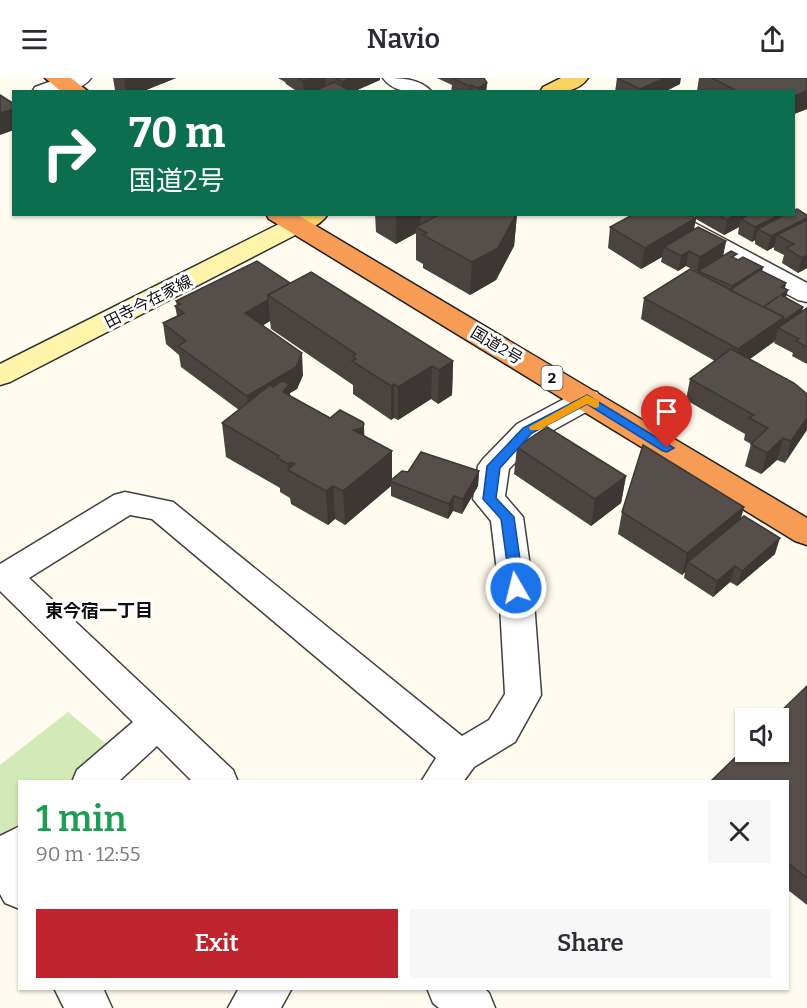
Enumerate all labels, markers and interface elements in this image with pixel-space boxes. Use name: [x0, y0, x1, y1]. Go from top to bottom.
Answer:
icon: menu: [18, 23, 51, 56]
text: Navio: [367, 23, 440, 55]
icon: share: [756, 23, 789, 56]
text: 70 m: [129, 108, 225, 158]
icon: right: [30, 114, 108, 192]
text: 国道2号: [129, 165, 225, 197]
street label: 田寺今在家線: [101, 271, 195, 332]
street label: 国道2号: [468, 323, 526, 368]
road number: 2: [542, 366, 562, 390]
pin: [641, 386, 692, 448]
icon: arrive: [650, 395, 683, 428]
position arrow: [484, 556, 548, 620]
district label: 東今宿一丁目: [45, 600, 153, 622]
map controls: [735, 708, 789, 762]
button: sound: [735, 708, 789, 762]
text: 1 min: [36, 797, 127, 841]
button: close: [708, 800, 771, 863]
text: 90 m · 12:55: [36, 842, 140, 866]
button: Exit: [36, 909, 398, 978]
button: Share: [410, 909, 771, 978]

